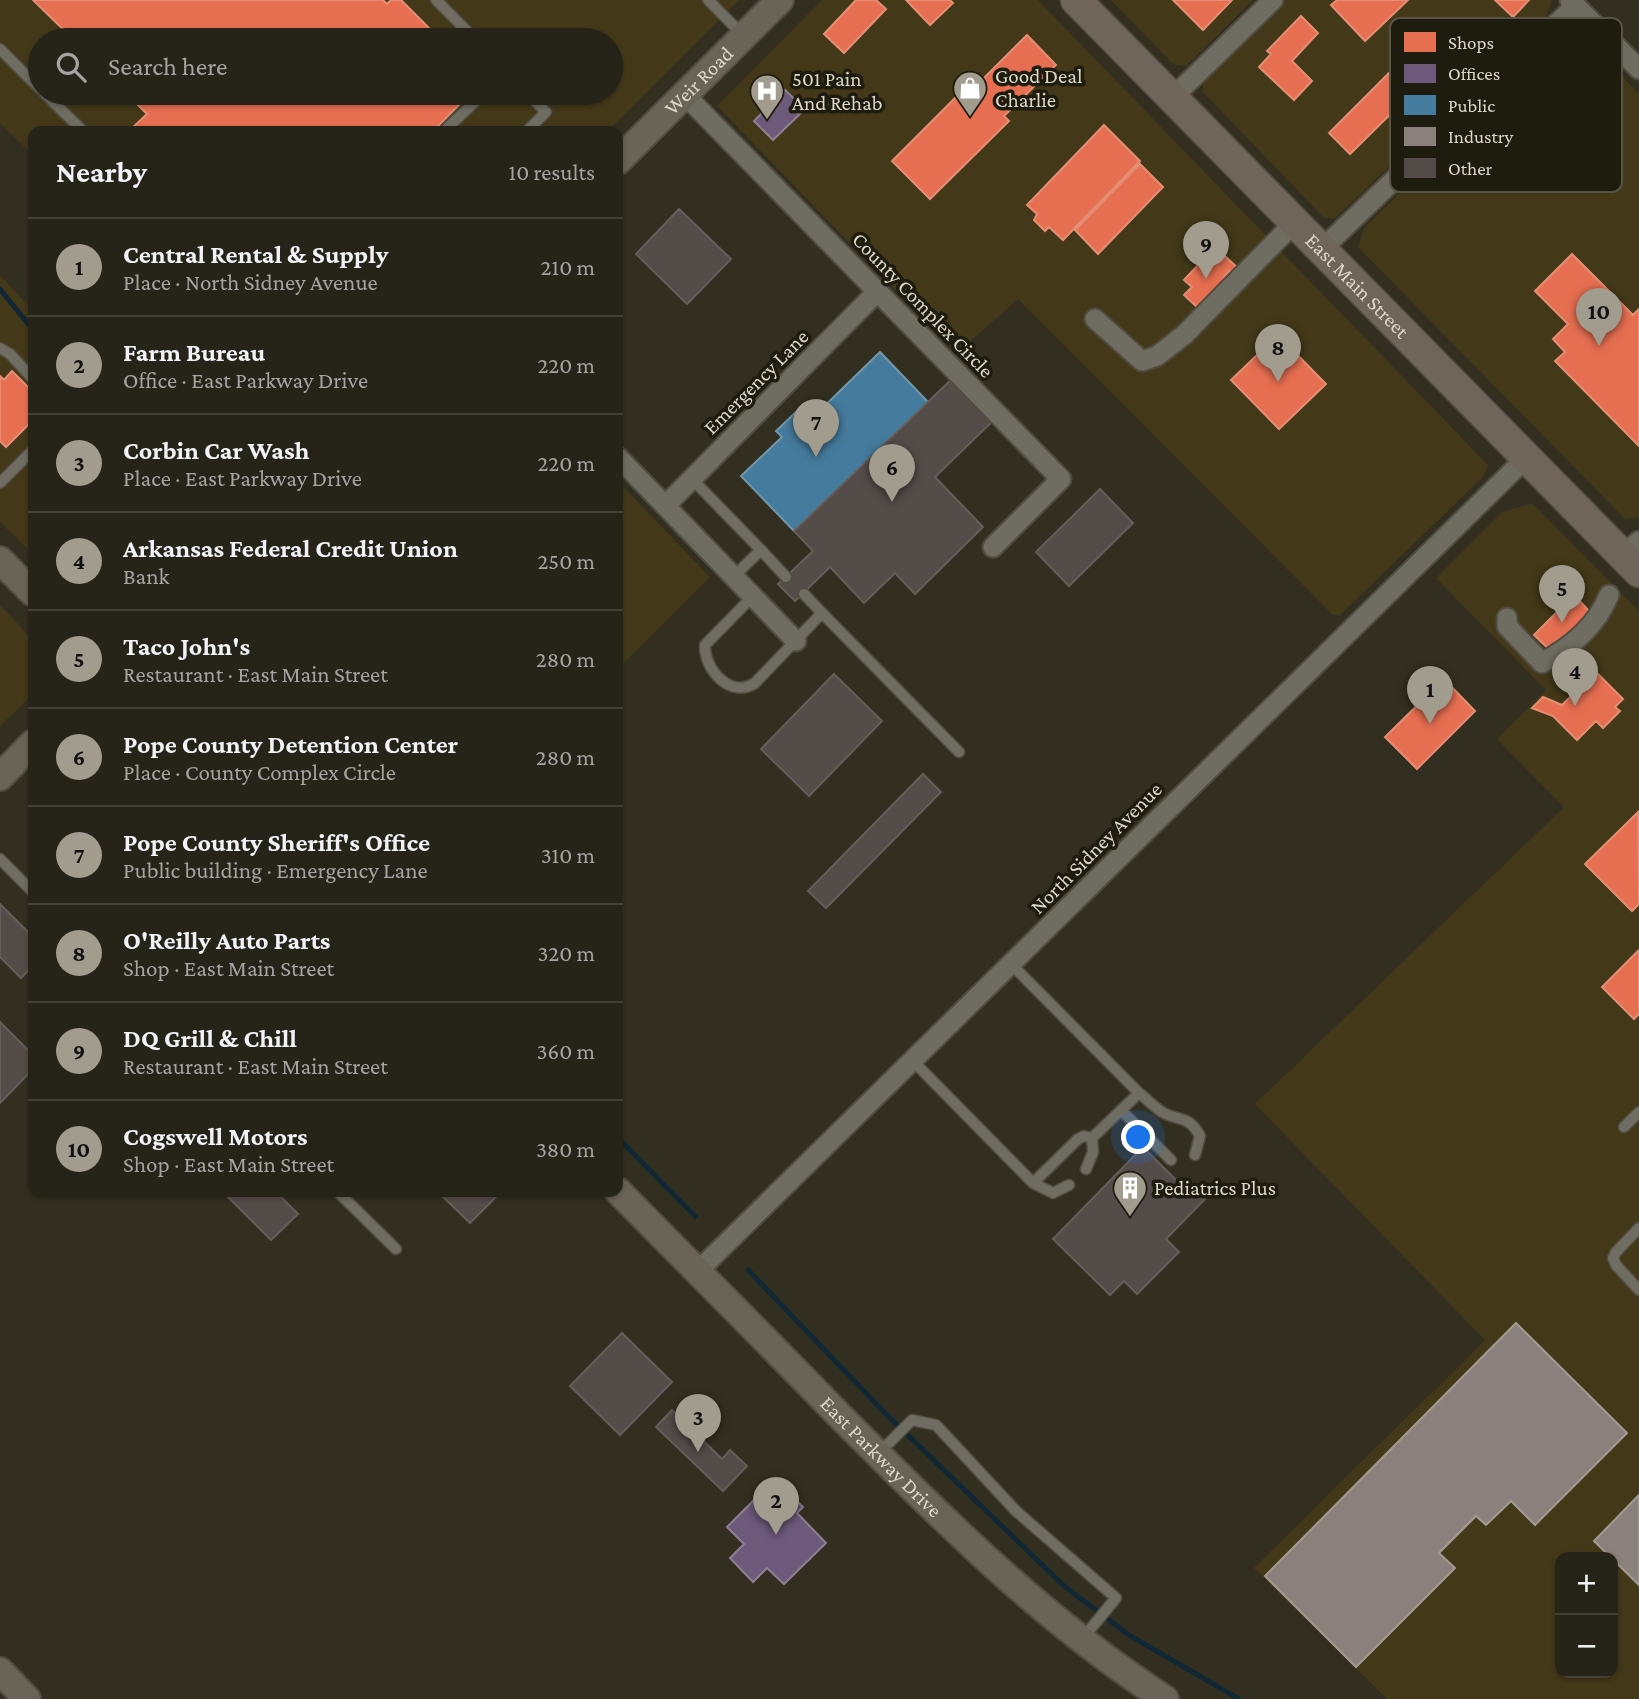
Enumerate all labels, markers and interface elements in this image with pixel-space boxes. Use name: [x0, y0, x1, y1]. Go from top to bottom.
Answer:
legend: [1390, 18, 1622, 192]
search box: [28, 28, 623, 105]
text: Shops: [1448, 32, 1494, 53]
street label: Weir Road: [659, 41, 738, 120]
icon: search: [52, 48, 90, 86]
text: Search here: [108, 52, 227, 81]
text: Offices: [1448, 63, 1500, 84]
place label: Good Deal Charlie: [995, 64, 1083, 112]
place label: 501 Pain And Rehab: [792, 67, 883, 115]
shop icon: Good Deal Charlie: [951, 69, 989, 118]
hospital icon: 501 Pain And Rehab: [748, 72, 786, 121]
text: Public: [1448, 95, 1495, 116]
text: Industry: [1448, 126, 1514, 147]
text: Nearby: [56, 155, 147, 188]
text: Other: [1448, 158, 1493, 179]
text: 10 results: [509, 159, 595, 185]
pin: 9: [1183, 221, 1229, 279]
street label: County Complex Circle: [847, 227, 999, 383]
street label: East Main Street: [1301, 228, 1415, 344]
text: Central Rental & Supply: [123, 240, 388, 269]
text: 1: [75, 254, 83, 280]
text: 210 m: [541, 254, 595, 280]
text: Place · North Sidney Avenue: [123, 269, 378, 295]
pin: 10: [1576, 288, 1622, 346]
pin: 8: [1255, 324, 1301, 382]
street label: Emergency Lane: [699, 325, 813, 439]
text: Farm Bureau: [123, 338, 265, 367]
text: 2: [73, 352, 85, 378]
text: 220 m: [537, 352, 595, 378]
text: Office · East Parkway Drive: [123, 367, 368, 393]
pin: 7: [793, 399, 839, 457]
text: Corbin Car Wash: [123, 436, 310, 465]
pin: 6: [869, 444, 915, 502]
text: 3: [73, 450, 85, 476]
text: 220 m: [537, 450, 595, 476]
text: Place · East Parkway Drive: [123, 465, 362, 491]
text: Arkansas Federal Credit Union: [123, 534, 458, 563]
text: 4: [73, 548, 85, 574]
text: 250 m: [537, 548, 595, 574]
text: Bank: [123, 563, 170, 589]
pin: 5: [1539, 565, 1585, 623]
text: Taco John's: [123, 632, 250, 661]
text: 5: [73, 646, 85, 672]
text: 280 m: [536, 646, 595, 672]
pin: 4: [1552, 648, 1598, 706]
text: Restaurant · East Main Street: [123, 661, 388, 687]
pin: 1: [1407, 666, 1453, 724]
text: Pope County Detention Center: [123, 730, 458, 759]
text: 6: [73, 744, 85, 770]
text: 280 m: [536, 744, 595, 770]
text: Place · County Complex Circle: [123, 759, 396, 785]
street label: North Sidney Avenue: [1025, 777, 1167, 919]
text: Pope County Sheriff's Office: [123, 828, 430, 857]
text: 7: [73, 842, 85, 868]
text: 310 m: [541, 842, 595, 868]
text: Public building · Emergency Lane: [123, 857, 428, 883]
text: O'Reilly Auto Parts: [123, 926, 330, 955]
text: 8: [72, 940, 86, 966]
text: 320 m: [537, 940, 595, 966]
text: Shop · East Main Street: [123, 955, 334, 981]
text: DQ Grill & Chill: [123, 1024, 297, 1053]
text: 9: [73, 1038, 85, 1064]
text: 360 m: [537, 1038, 595, 1064]
text: Restaurant · East Main Street: [123, 1053, 388, 1079]
your location: [1121, 1120, 1155, 1154]
text: Cogswell Motors: [123, 1122, 308, 1151]
text: 10: [68, 1136, 90, 1162]
text: 380 m: [536, 1136, 595, 1162]
text: Shop · East Main Street: [123, 1151, 334, 1177]
building icon: Pediatrics Plus: [1111, 1169, 1149, 1218]
place label: Pediatrics Plus: [1154, 1176, 1276, 1200]
street label: East Parkway Drive: [815, 1391, 947, 1522]
pin: 3: [675, 1394, 721, 1452]
pin: 2: [753, 1477, 799, 1535]
map controls: [1555, 1552, 1618, 1678]
button: +: [1555, 1552, 1618, 1615]
button: −: [1555, 1615, 1618, 1678]

